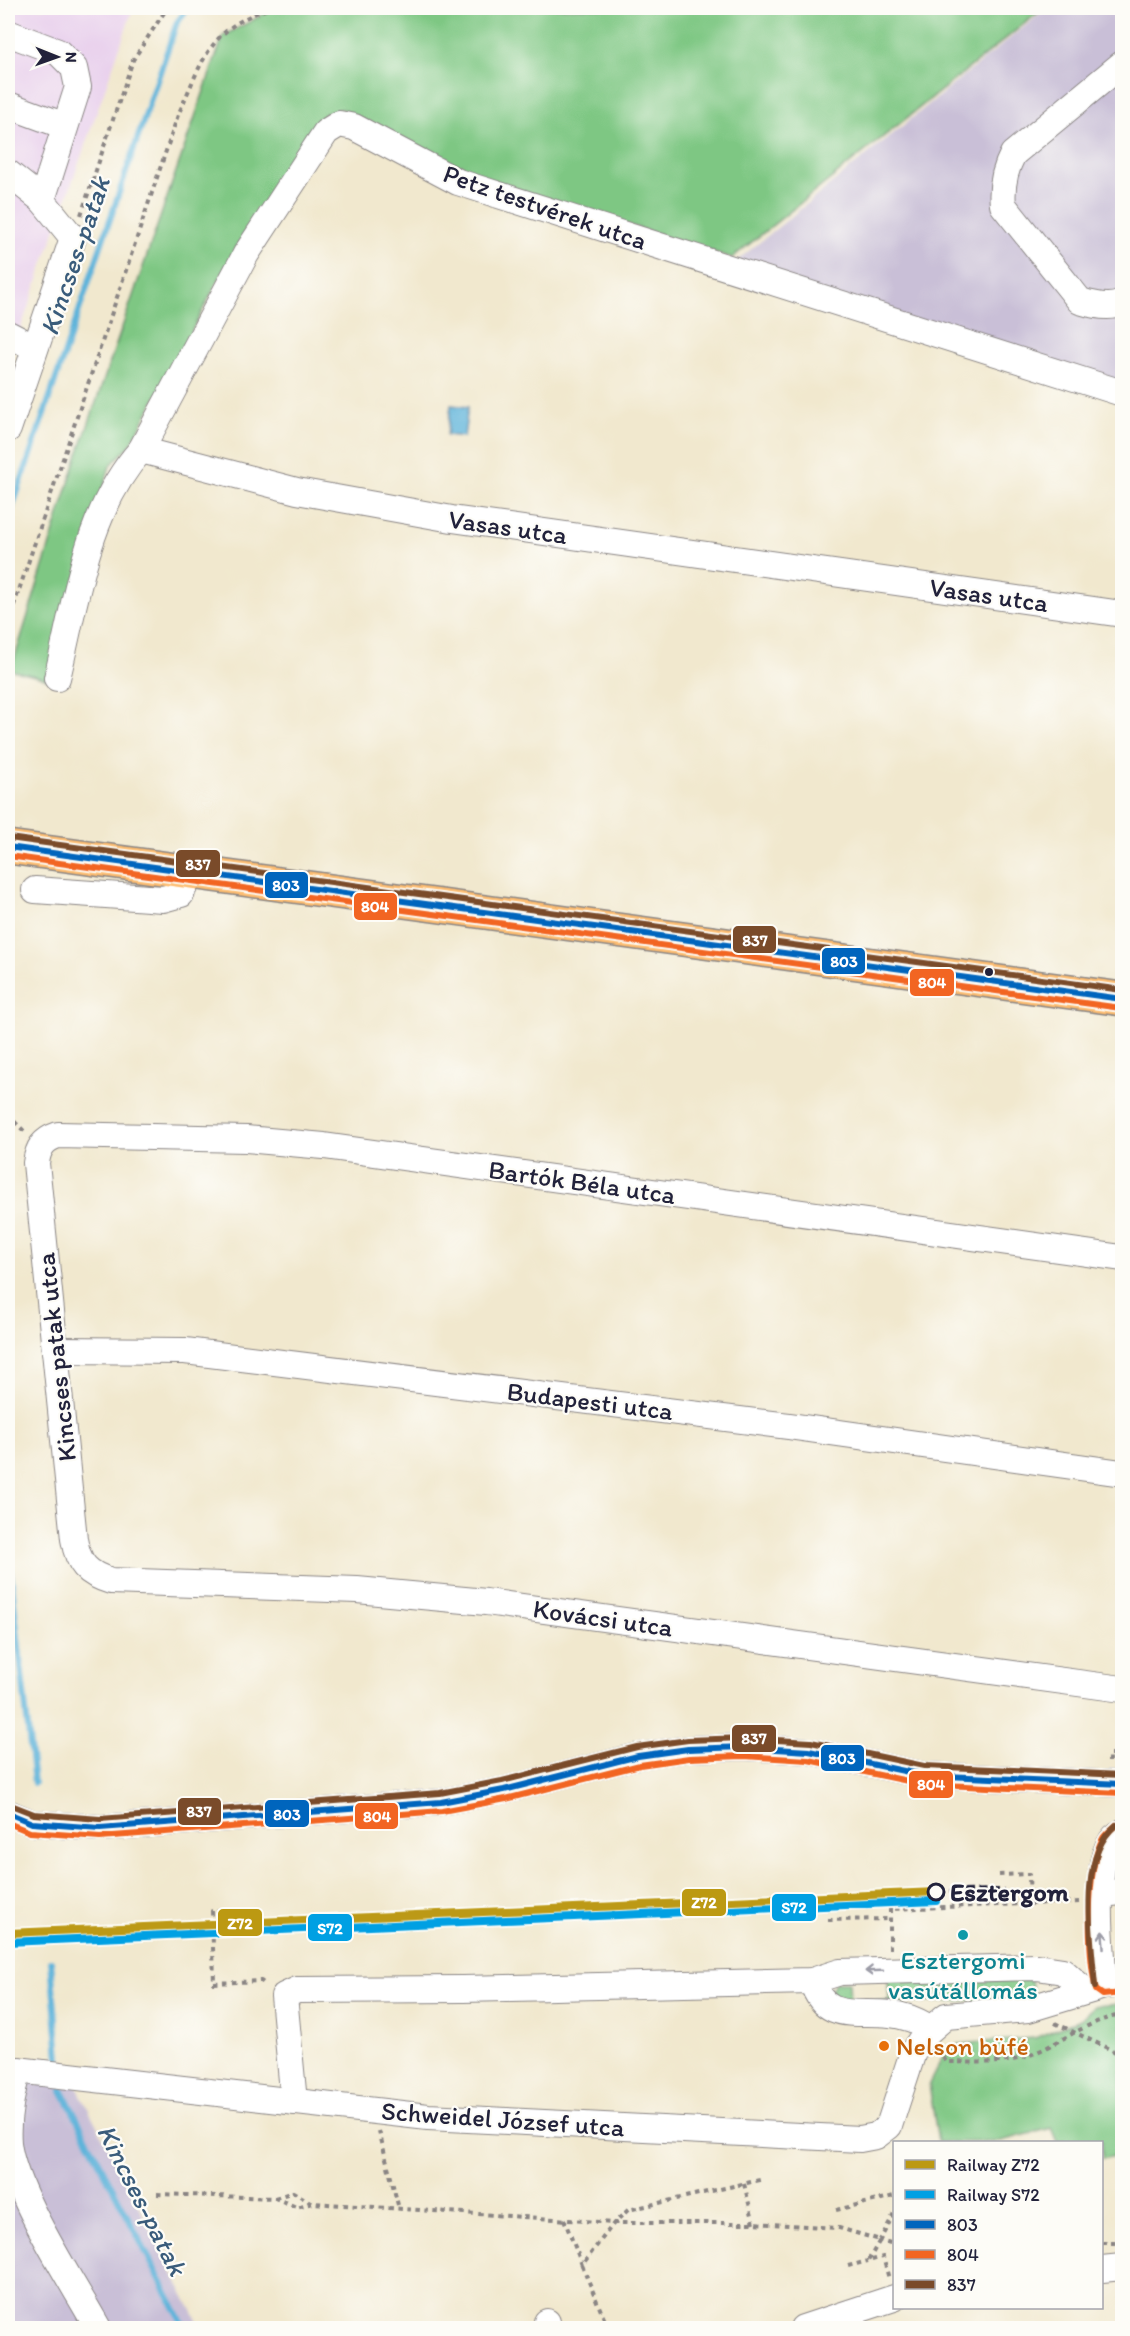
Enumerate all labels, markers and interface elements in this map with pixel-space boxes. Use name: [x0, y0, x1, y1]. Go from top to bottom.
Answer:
north arrow: [27, 27, 87, 87]
text: N: [62, 52, 81, 63]
street label: Petz testvérek utca: [439, 157, 651, 257]
water label: Kincses-patak: [32, 171, 118, 339]
street label: Vasas utca: [447, 503, 570, 551]
street label: Vasas utca: [928, 571, 1051, 619]
line badge: 837: [175, 849, 221, 878]
text: 837: [185, 855, 211, 874]
line badge: 803: [264, 871, 309, 899]
text: 803: [272, 876, 300, 895]
line badge: 804: [353, 892, 398, 921]
text: 804: [361, 897, 389, 916]
line badge: 837: [732, 925, 777, 954]
text: 837: [742, 931, 768, 950]
line badge: 803: [821, 947, 866, 975]
text: 803: [830, 952, 858, 971]
unlabelled marker: [983, 966, 995, 978]
line badge: 804: [909, 968, 955, 997]
text: 804: [918, 973, 946, 992]
street label: Bartók Béla utca: [486, 1153, 678, 1211]
street label: Kincses patak utca: [29, 1251, 83, 1463]
street label: Budapesti utca: [505, 1375, 675, 1427]
street label: Kovácsi utca: [531, 1592, 675, 1644]
line badge: 837: [731, 1724, 777, 1753]
text: 837: [741, 1729, 767, 1748]
line badge: 803: [820, 1744, 865, 1772]
text: 803: [828, 1749, 856, 1768]
line badge: 804: [908, 1770, 954, 1799]
text: 804: [917, 1775, 945, 1794]
line badge: 837: [177, 1797, 222, 1826]
line badge: 803: [264, 1799, 310, 1828]
text: 837: [186, 1802, 212, 1821]
line badge: 804: [354, 1802, 399, 1830]
text: 803: [273, 1805, 301, 1824]
text: 804: [363, 1807, 391, 1826]
place label: Esztergom: [950, 1876, 1069, 1908]
marker: Esztergom: [927, 1883, 945, 1901]
line badge: Z72: [681, 1888, 727, 1917]
text: Z72: [691, 1893, 717, 1912]
line badge: S72: [771, 1893, 817, 1922]
text: S72: [781, 1898, 807, 1917]
line badge: Z72: [217, 1908, 263, 1937]
line badge: S72: [307, 1913, 353, 1942]
text: Z72: [227, 1914, 253, 1933]
text: S72: [317, 1919, 343, 1938]
marker: Esztergomi vasútállomás: [956, 1928, 970, 1942]
one-way arrow: [1097, 1931, 1108, 1951]
place label: Esztergomi vasútállomás: [888, 1944, 1038, 2006]
one-way arrow: [864, 1966, 884, 1977]
place label: Nelson büfé: [896, 2030, 1029, 2062]
marker: Nelson büfé: [877, 2039, 891, 2053]
street label: Schweidel József utca: [380, 2095, 626, 2143]
water label: Kincses-patak: [90, 2119, 196, 2283]
legend: [893, 2141, 1103, 2309]
text: Railway Z72: [947, 2154, 1040, 2176]
text: Railway S72: [947, 2184, 1040, 2206]
text: 803: [947, 2214, 978, 2236]
text: 804: [947, 2244, 979, 2266]
text: 837: [947, 2274, 976, 2296]

